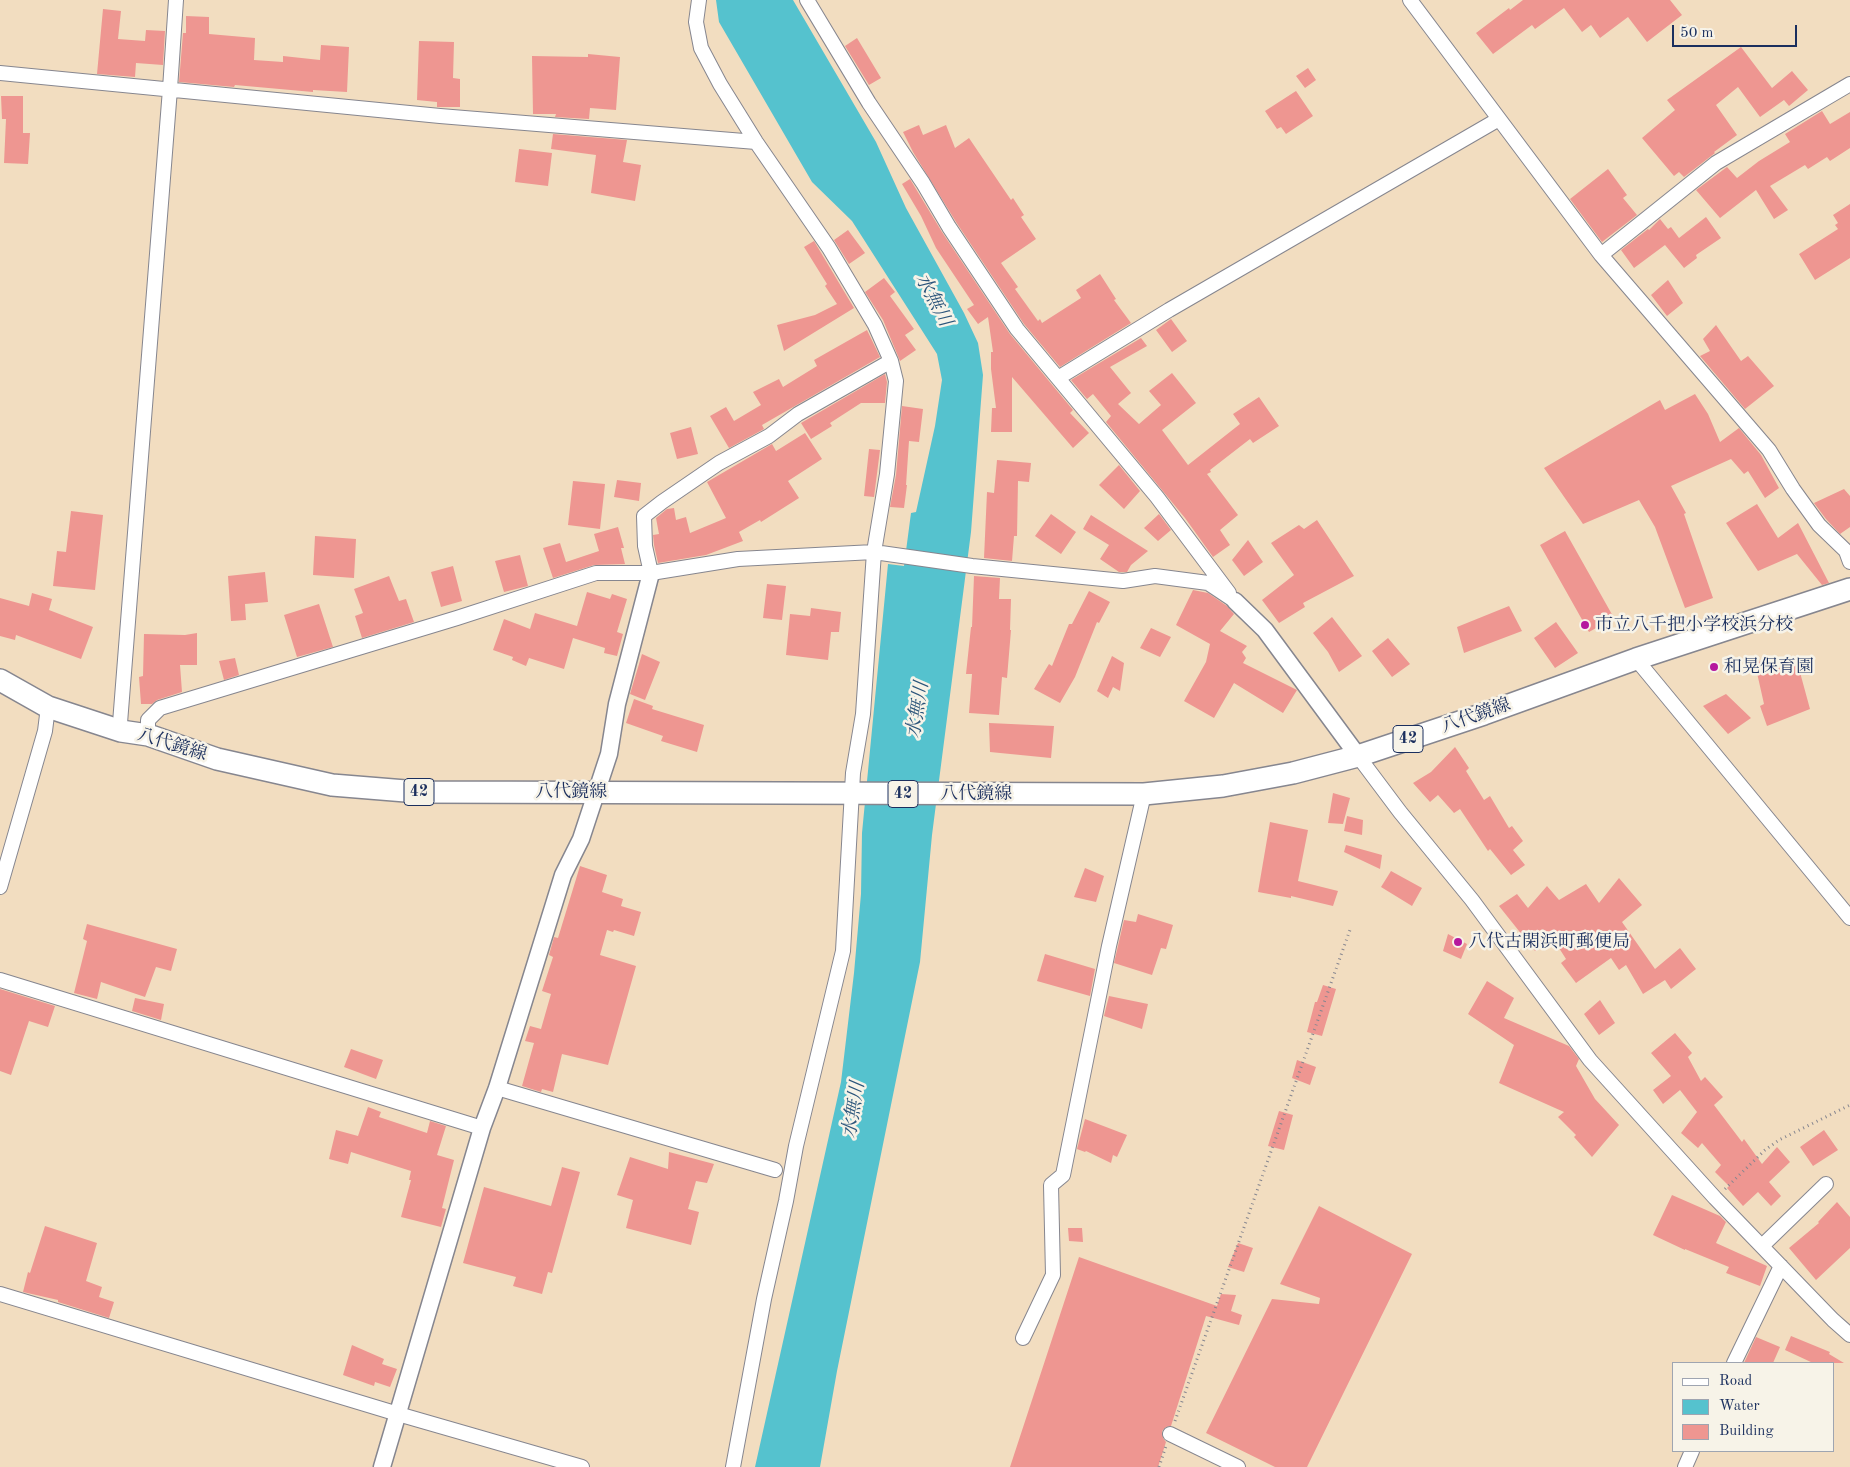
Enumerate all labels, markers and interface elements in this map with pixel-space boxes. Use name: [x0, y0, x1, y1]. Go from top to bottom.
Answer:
scale bar: [1675, 15, 1800, 47]
text: 50 m: [1680, 26, 1714, 41]
water label: 水無川: [910, 269, 956, 331]
place label: 市立八千把小学校浜分校: [1595, 614, 1793, 636]
marker: 市立八千把小学校浜分校: [1579, 619, 1591, 631]
place label: 和晃保育園: [1724, 656, 1814, 678]
marker: 和晃保育園: [1708, 661, 1720, 673]
water label: 水無川: [902, 680, 934, 740]
street label: 八代鏡線: [1438, 694, 1514, 738]
street label: 八代鏡線: [134, 724, 210, 766]
road number: 42: [1393, 726, 1423, 752]
road number: 42: [404, 779, 434, 806]
street label: 八代鏡線: [535, 781, 607, 803]
road number: 42: [888, 781, 918, 808]
street label: 八代鏡線: [940, 783, 1012, 805]
place label: 八代古閑浜町郵便局: [1468, 931, 1630, 953]
marker: 八代古閑浜町郵便局: [1452, 936, 1464, 948]
water label: 水無川: [838, 1080, 870, 1140]
legend: [1672, 1362, 1835, 1452]
text: Road: [1719, 1374, 1752, 1389]
text: Water: [1719, 1399, 1760, 1414]
text: Building: [1719, 1424, 1774, 1439]

